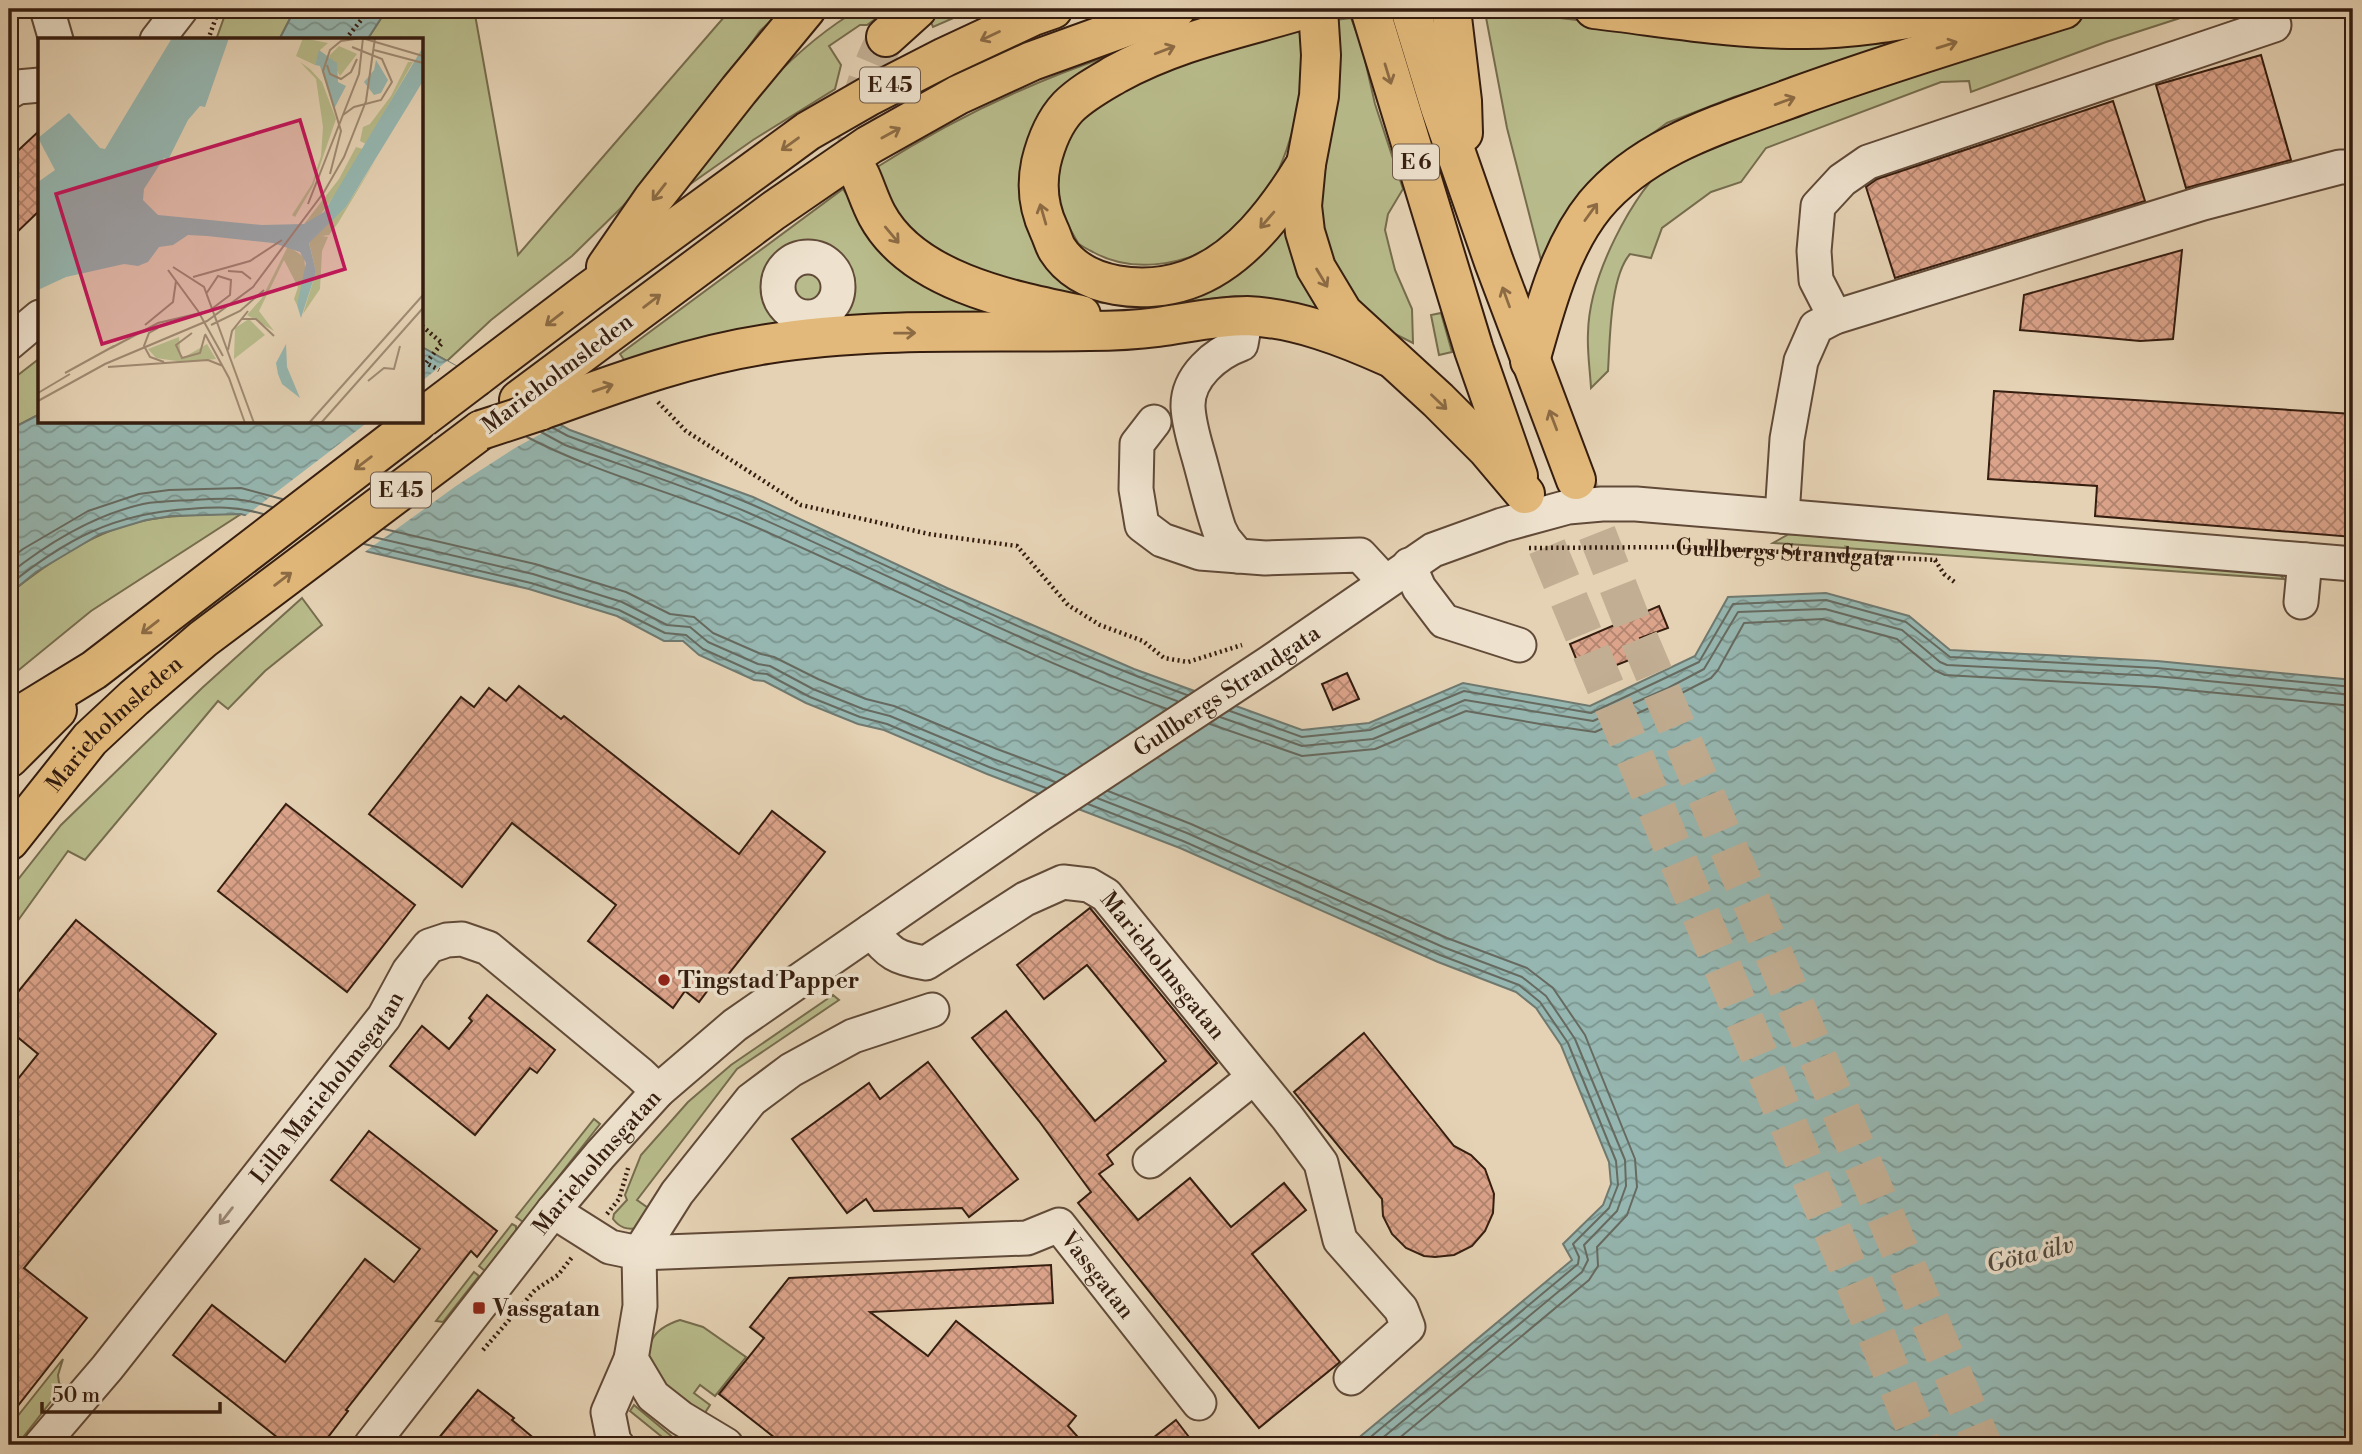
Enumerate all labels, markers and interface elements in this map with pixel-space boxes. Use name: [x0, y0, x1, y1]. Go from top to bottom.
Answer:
one-way arrow: [980, 30, 1001, 43]
inset map: [38, 38, 424, 424]
one-way arrow: [1935, 38, 1957, 51]
one-way arrow: [1153, 43, 1175, 56]
one-way arrow: [1383, 63, 1396, 85]
road number: E 45: [860, 68, 920, 102]
one-way arrow: [1773, 94, 1795, 106]
one-way arrow: [880, 126, 900, 140]
one-way arrow: [781, 136, 800, 151]
road number: E 6: [1393, 144, 1439, 180]
one-way arrow: [652, 182, 667, 201]
one-way arrow: [1036, 203, 1049, 225]
one-way arrow: [1584, 203, 1598, 222]
one-way arrow: [1259, 210, 1275, 228]
one-way arrow: [884, 225, 900, 243]
one-way arrow: [1315, 267, 1329, 287]
one-way arrow: [1499, 286, 1512, 308]
one-way arrow: [642, 293, 661, 308]
street label: Marieholmsleden: [476, 308, 639, 440]
one-way arrow: [545, 311, 563, 326]
one-way arrow: [894, 326, 917, 339]
one-way arrow: [592, 381, 614, 393]
one-way arrow: [1430, 393, 1447, 410]
one-way arrow: [1545, 410, 1558, 432]
one-way arrow: [354, 456, 373, 470]
road number: E 45: [371, 472, 431, 508]
street label: Gullbergs Strandgata: [1676, 534, 1895, 573]
one-way arrow: [273, 571, 292, 586]
one-way arrow: [141, 619, 160, 634]
street label: Gullbergs Strandgata: [1129, 619, 1326, 763]
street label: Marieholmsleden: [40, 650, 189, 798]
street label: Marieholmsgatan: [1094, 886, 1231, 1046]
place label: Tingstad Papper: [678, 967, 859, 995]
marker: Tingstad Papper: [656, 972, 672, 988]
street label: Lilla Marieholmsgatan: [245, 987, 410, 1190]
street label: Marieholmsgatan: [527, 1084, 668, 1241]
one-way arrow: [218, 1206, 233, 1224]
street label: Vassgatan: [1054, 1225, 1140, 1325]
water label: Göta älv: [1983, 1230, 2077, 1280]
place label: Vassgatan: [492, 1295, 600, 1323]
marker: Vassgatan: [471, 1300, 487, 1316]
scale bar: [42, 1370, 220, 1414]
text: 50 m: [52, 1383, 100, 1409]

